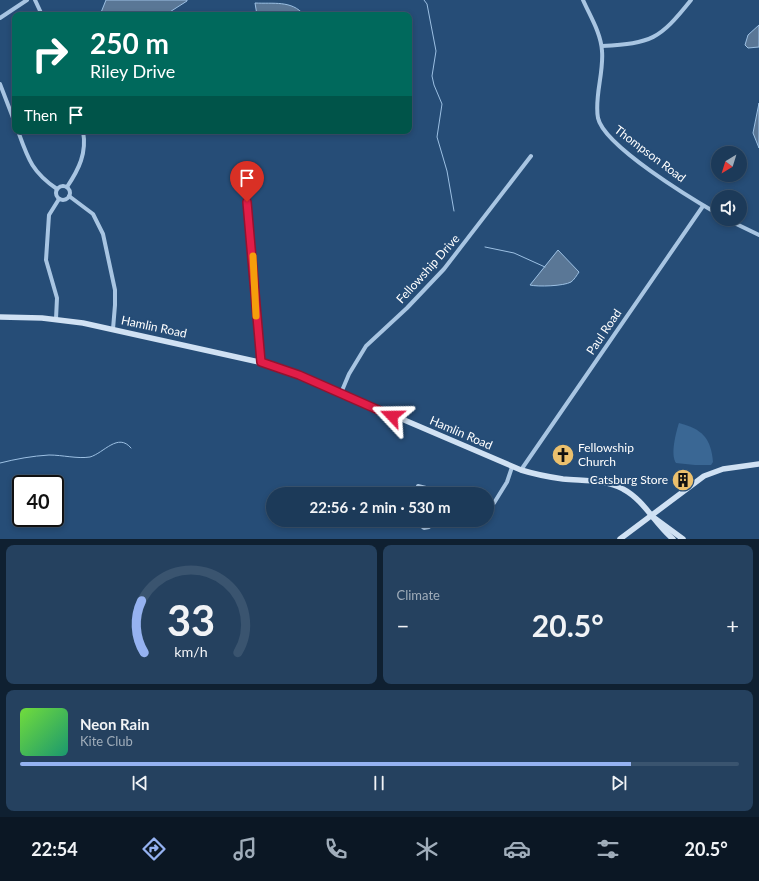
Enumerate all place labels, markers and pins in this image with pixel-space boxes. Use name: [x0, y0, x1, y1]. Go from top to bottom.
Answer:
pin: [230, 161, 264, 202]
place label: Fellowship Church: [578, 440, 634, 469]
church icon: Fellowship Church: [550, 442, 576, 468]
building icon: Catsburg Store: [670, 467, 696, 493]
place label: Catsburg Store: [590, 472, 668, 487]

